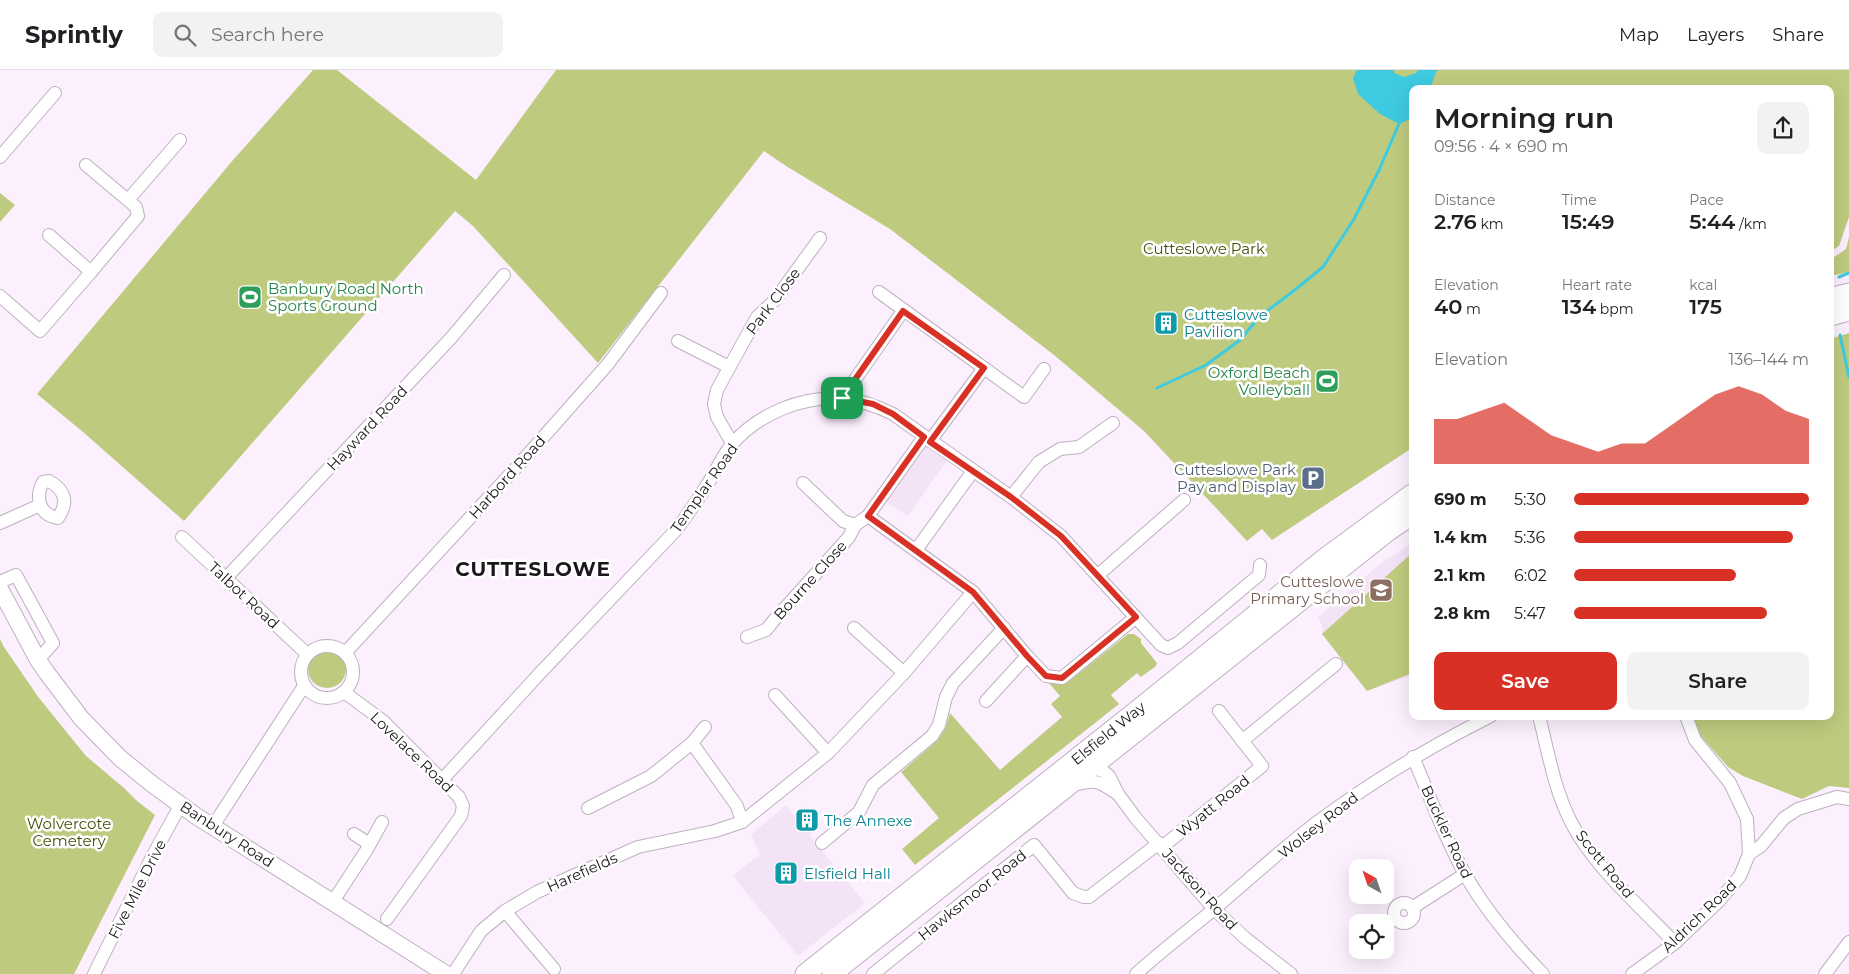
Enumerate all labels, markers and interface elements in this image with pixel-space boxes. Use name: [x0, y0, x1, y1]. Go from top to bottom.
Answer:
search box: [153, 12, 503, 57]
text: Sprintly: [25, 20, 123, 49]
icon: search: [171, 21, 199, 49]
text: Search here: [211, 23, 324, 46]
text: Map: [1619, 24, 1659, 46]
text: Layers: [1687, 24, 1744, 46]
text: Share: [1772, 24, 1824, 46]
text: Morning run: [1434, 101, 1614, 135]
button: share: [1757, 102, 1809, 154]
text: 09:56 · 4 × 690 m: [1434, 137, 1568, 156]
text: Distance: [1434, 191, 1496, 209]
text: Time: [1562, 191, 1597, 209]
text: Pace: [1689, 191, 1724, 209]
text: 2.76: [1434, 209, 1477, 234]
text: 15:49: [1562, 209, 1614, 234]
text: 5:44: [1689, 209, 1735, 234]
text: km: [1477, 215, 1504, 233]
text: /km: [1735, 215, 1767, 233]
park label: Cutteslowe Park: [1143, 239, 1265, 258]
street label: Park Close: [742, 264, 804, 338]
text: Elevation: [1434, 276, 1499, 294]
text: Heart rate: [1562, 276, 1632, 294]
text: kcal: [1689, 276, 1717, 294]
place label: Banbury Road North Sports Ground: [268, 279, 424, 315]
sports icon: Banbury Road North Sports Ground: [237, 284, 263, 310]
text: 40: [1434, 294, 1462, 319]
text: 134: [1562, 294, 1596, 319]
text: 175: [1689, 294, 1722, 319]
text: m: [1462, 300, 1481, 318]
text: bpm: [1596, 300, 1634, 318]
place label: Cutteslowe Pavilion: [1184, 305, 1268, 341]
building icon: Cutteslowe Pavilion: [1153, 310, 1179, 336]
text: Elevation: [1434, 350, 1508, 369]
text: 136–144 m: [1729, 350, 1809, 369]
place label: Oxford Beach Volleyball: [1208, 363, 1310, 399]
sports icon: Oxford Beach Volleyball: [1314, 368, 1340, 394]
pin: [821, 377, 863, 419]
street label: Hayward Road: [323, 381, 411, 475]
icon: arrive: [828, 384, 856, 412]
street label: Harbord Road: [465, 431, 549, 523]
street label: Templar Road: [666, 440, 742, 536]
place label: Cutteslowe Park Pay and Display: [1174, 460, 1297, 496]
parking icon: Cutteslowe Park Pay and Display: [1300, 465, 1326, 491]
text: 690 m: [1434, 490, 1487, 509]
text: 5:30: [1514, 490, 1546, 509]
text: 1.4 km: [1434, 528, 1487, 547]
text: 5:36: [1514, 528, 1545, 547]
street label: Bourne Close: [769, 536, 851, 624]
street label: Talbot Road: [205, 557, 283, 633]
district label: CUTTESLOWE: [455, 557, 611, 581]
text: 2.1 km: [1434, 566, 1486, 585]
text: 6:02: [1514, 566, 1547, 585]
place label: Cutteslowe Primary School: [1250, 572, 1364, 608]
school or university icon: Cutteslowe Primary School: [1368, 577, 1394, 603]
text: 2.8 km: [1434, 604, 1490, 623]
text: 5:47: [1514, 604, 1546, 623]
button: Save: [1434, 652, 1617, 710]
button: Share: [1627, 652, 1809, 710]
street label: Elsfield Way: [1067, 697, 1150, 769]
street label: Lovelace Road: [366, 708, 458, 796]
street label: Wyatt Road: [1173, 771, 1253, 841]
street label: Buckler Road: [1417, 782, 1477, 882]
street label: Wolsey Road: [1274, 788, 1362, 862]
street label: Banbury Road: [177, 797, 277, 871]
building icon: The Annexe: [794, 807, 820, 833]
place label: The Annexe: [824, 811, 912, 830]
park label: Wolvercote Cemetery: [27, 814, 111, 850]
street label: Scott Road: [1572, 826, 1638, 902]
street label: Five Mile Drive: [104, 836, 170, 942]
street label: Jackson Road: [1158, 843, 1242, 934]
street label: Hawksmoor Road: [914, 845, 1030, 945]
street label: Harefields: [544, 848, 620, 896]
north arrow: [1349, 859, 1394, 904]
map controls: [1349, 859, 1394, 959]
building icon: Elsfield Hall: [773, 860, 799, 886]
place label: Elsfield Hall: [804, 864, 891, 883]
street label: Aldrich Road: [1658, 876, 1740, 956]
button: locate: [1349, 914, 1394, 959]

